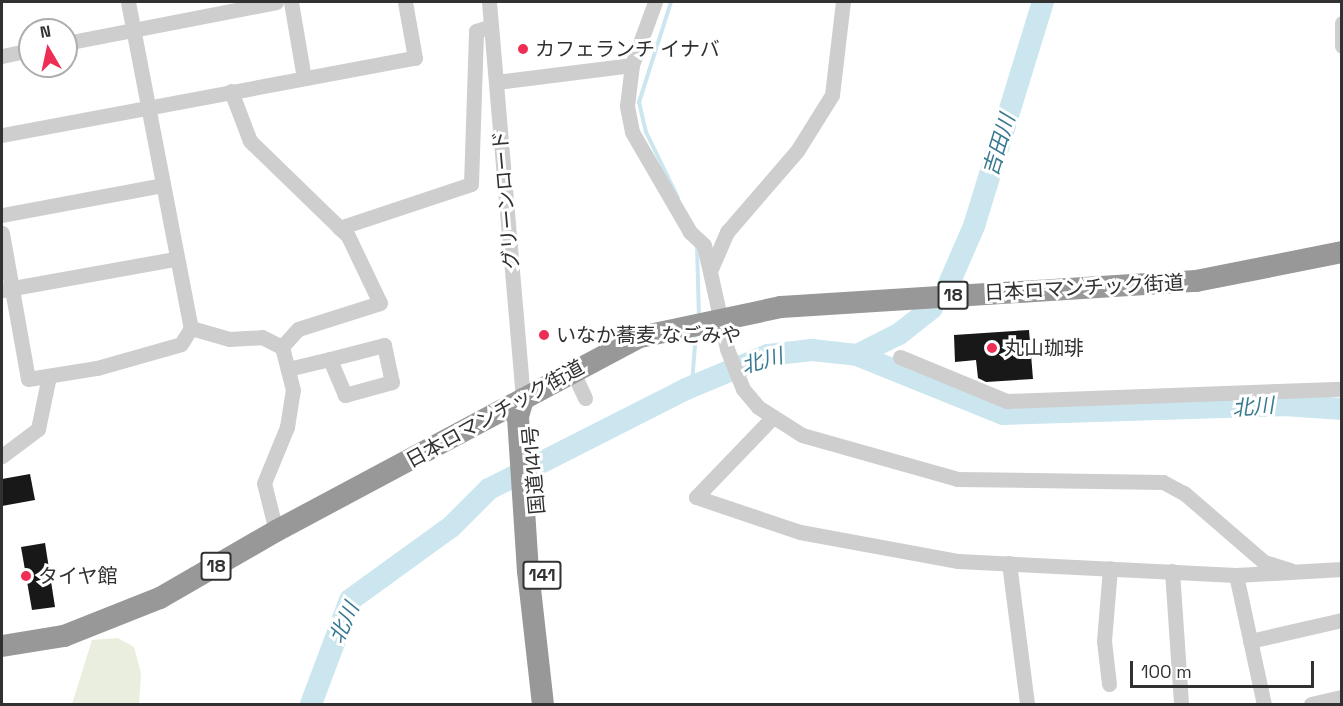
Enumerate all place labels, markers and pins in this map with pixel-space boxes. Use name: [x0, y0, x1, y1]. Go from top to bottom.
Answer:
place label: カフェランチ イナバ: [535, 37, 720, 61]
marker: カフェランチ イナバ: [516, 42, 530, 56]
place label: いなか蕎麦 なごみや: [556, 323, 741, 347]
marker: いなか蕎麦 なごみや: [537, 328, 551, 342]
place label: 丸山珈琲: [1004, 336, 1084, 360]
marker: 丸山珈琲: [985, 341, 999, 355]
place label: タイヤ館: [38, 564, 118, 588]
marker: タイヤ館: [19, 569, 33, 583]

